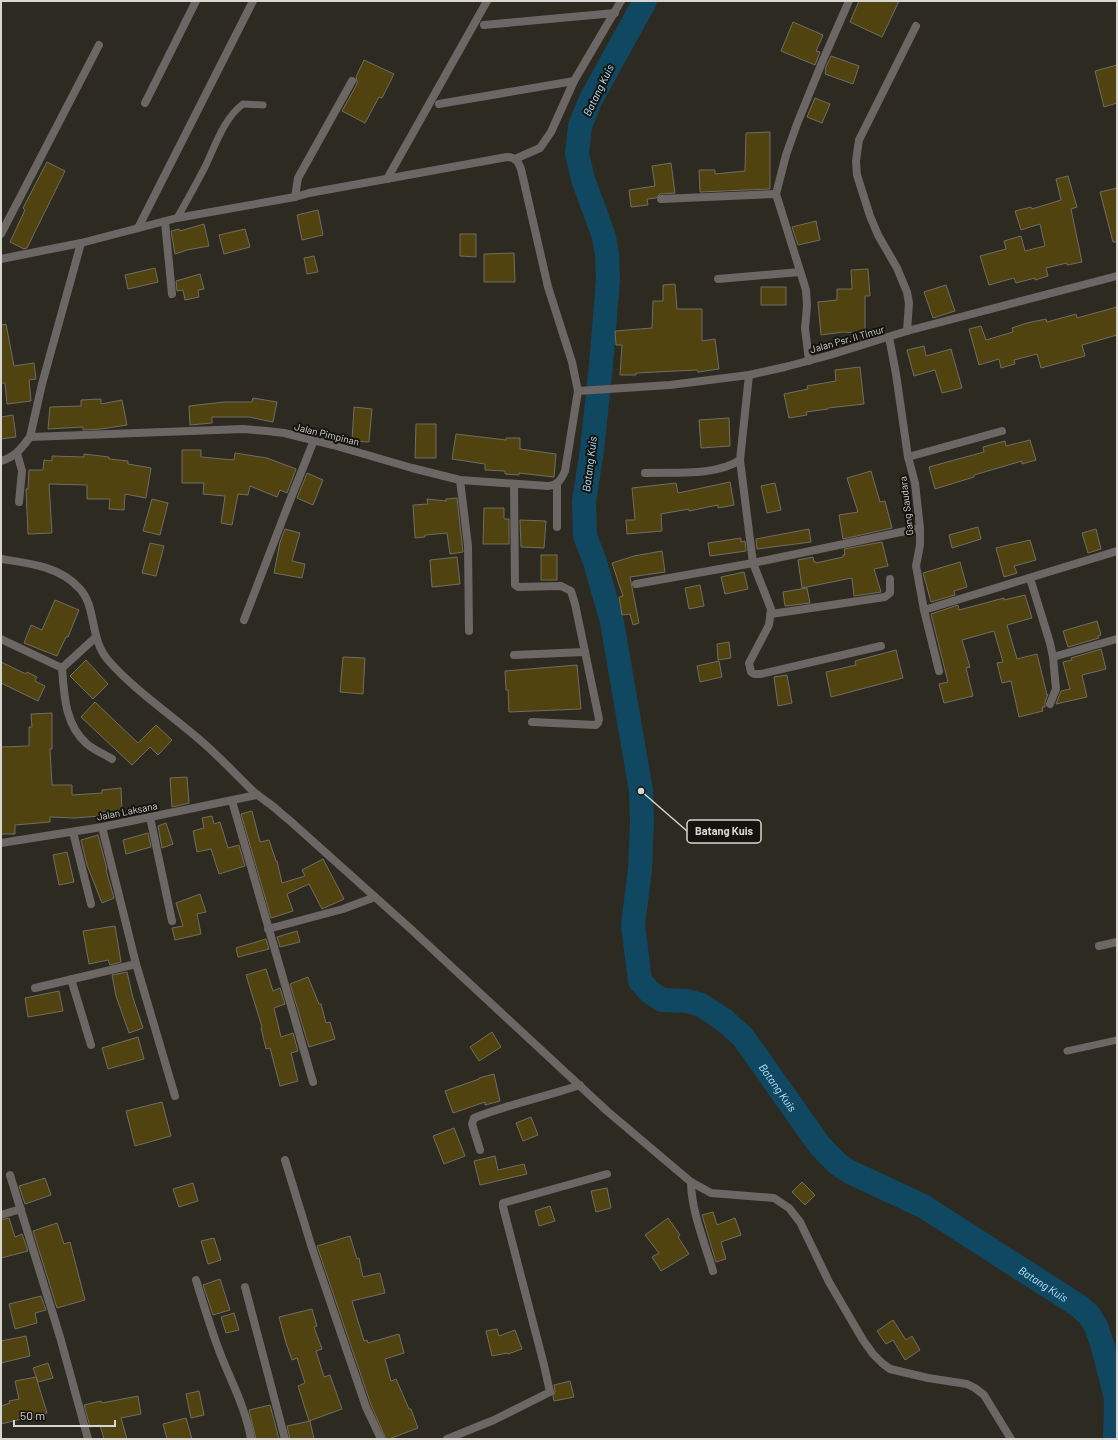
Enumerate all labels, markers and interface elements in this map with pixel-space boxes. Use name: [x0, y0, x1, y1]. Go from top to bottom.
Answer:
water label: Batang Kuis: [580, 62, 616, 118]
street label: Jalan Psr. II Timur: [808, 323, 886, 355]
street label: Jalan Pimpinan: [293, 420, 361, 448]
water label: Batang Kuis: [579, 436, 599, 492]
street label: Gang Saudara: [896, 476, 916, 536]
street label: Jalan Laksana: [95, 799, 159, 823]
callout: Batang Kuis: [687, 820, 761, 843]
text: Batang Kuis: [695, 824, 753, 837]
water label: Batang Kuis: [757, 1061, 800, 1114]
water label: Batang Kuis: [1017, 1263, 1071, 1304]
scale bar: [14, 1402, 115, 1428]
text: 50 m: [20, 1408, 45, 1422]

